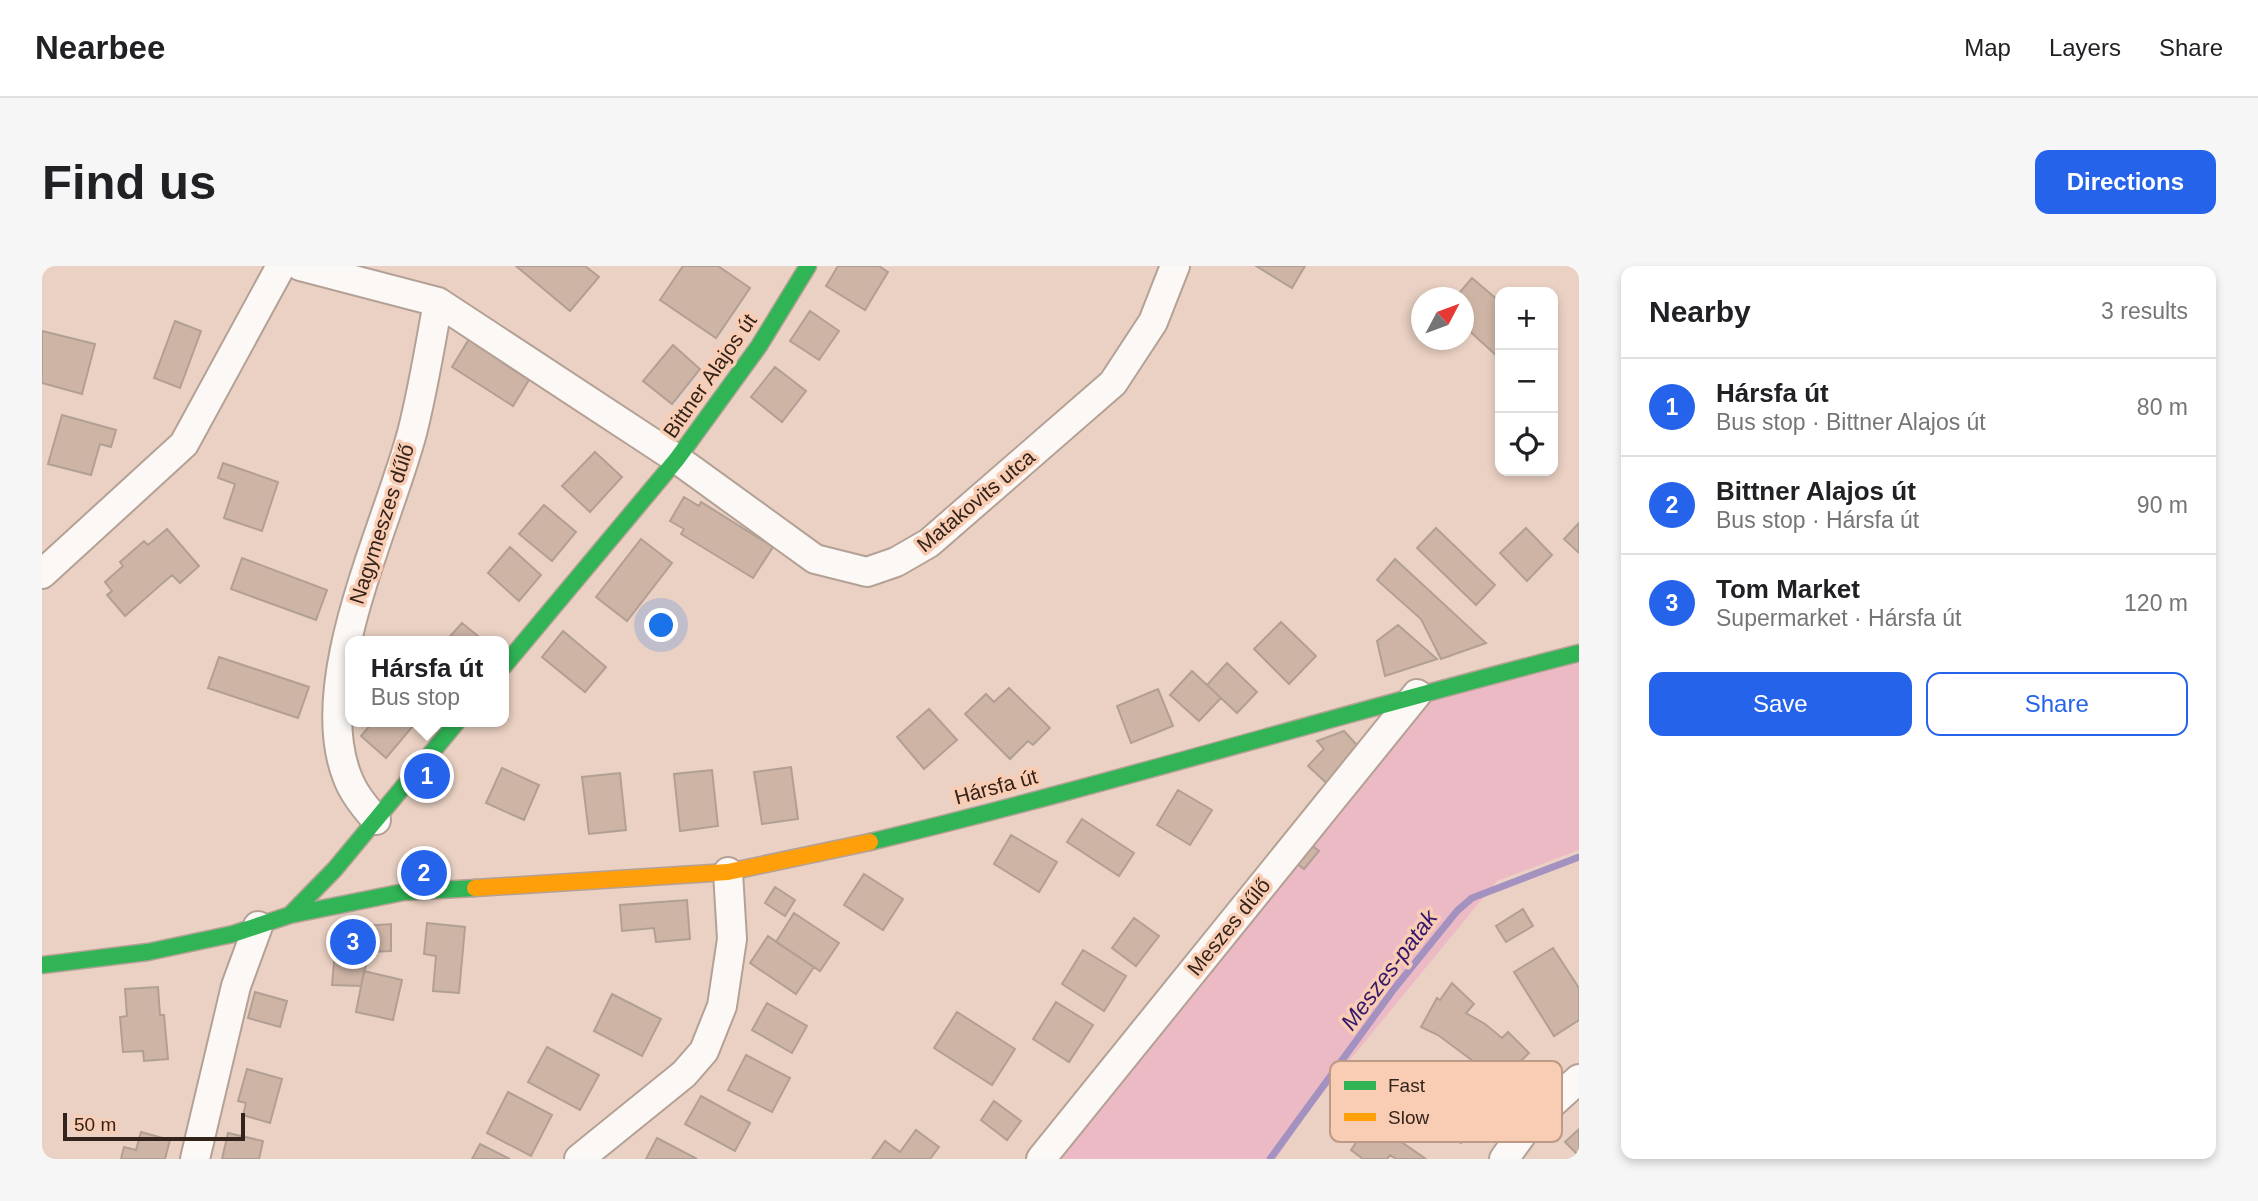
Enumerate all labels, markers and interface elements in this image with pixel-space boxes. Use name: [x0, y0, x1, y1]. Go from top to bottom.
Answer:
text: Nearbee: [35, 29, 165, 66]
text: Map: [1964, 34, 2011, 61]
text: Layers: [2049, 34, 2121, 61]
text: Share: [2159, 34, 2223, 61]
button: Directions: [2035, 150, 2216, 214]
text: Find us: [42, 155, 216, 209]
north arrow: [1411, 287, 1474, 350]
map controls: [1495, 287, 1558, 476]
button: +: [1495, 287, 1558, 350]
text: Nearby: [1649, 295, 1751, 328]
text: 3 results: [2101, 298, 2188, 324]
street label: Bittner Alajos út: [658, 309, 761, 442]
button: −: [1495, 350, 1558, 413]
text: Hársfa út: [1716, 378, 1829, 408]
text: 1: [1666, 394, 1678, 420]
text: 80 m: [2137, 394, 2188, 420]
text: Bus stop · Bittner Alajos út: [1716, 409, 1986, 435]
button: locate: [1495, 413, 1558, 476]
street label: Nagymeszes dűlő: [345, 441, 418, 607]
street label: Matakovits utca: [912, 445, 1039, 556]
text: Bittner Alajos út: [1716, 476, 1916, 506]
text: 2: [1666, 492, 1678, 518]
text: 90 m: [2137, 492, 2188, 518]
text: Bus stop · Hársfa út: [1716, 507, 1919, 533]
text: Tom Market: [1716, 574, 1860, 604]
text: 3: [1666, 590, 1678, 616]
text: 120 m: [2124, 590, 2188, 616]
text: Supermarket · Hársfa út: [1716, 605, 1961, 631]
your location: [644, 608, 678, 642]
popup: [345, 636, 509, 727]
text: Hársfa út: [371, 653, 483, 683]
button: Save: [1649, 672, 1912, 736]
button: Share: [1926, 672, 2188, 736]
text: Bus stop: [371, 684, 460, 710]
pin: 1: [404, 750, 450, 802]
street label: Hársfa út: [952, 764, 1040, 809]
pin: 2: [401, 847, 447, 899]
street label: Meszes dűlő: [1183, 874, 1275, 980]
water label: Meszes-patak: [1336, 904, 1443, 1035]
pin: 3: [330, 916, 376, 968]
legend: [1330, 1061, 1562, 1142]
text: Fast: [1388, 1075, 1426, 1096]
text: Slow: [1388, 1107, 1429, 1128]
scale bar: [63, 1110, 245, 1142]
text: 50 m: [74, 1114, 116, 1135]

